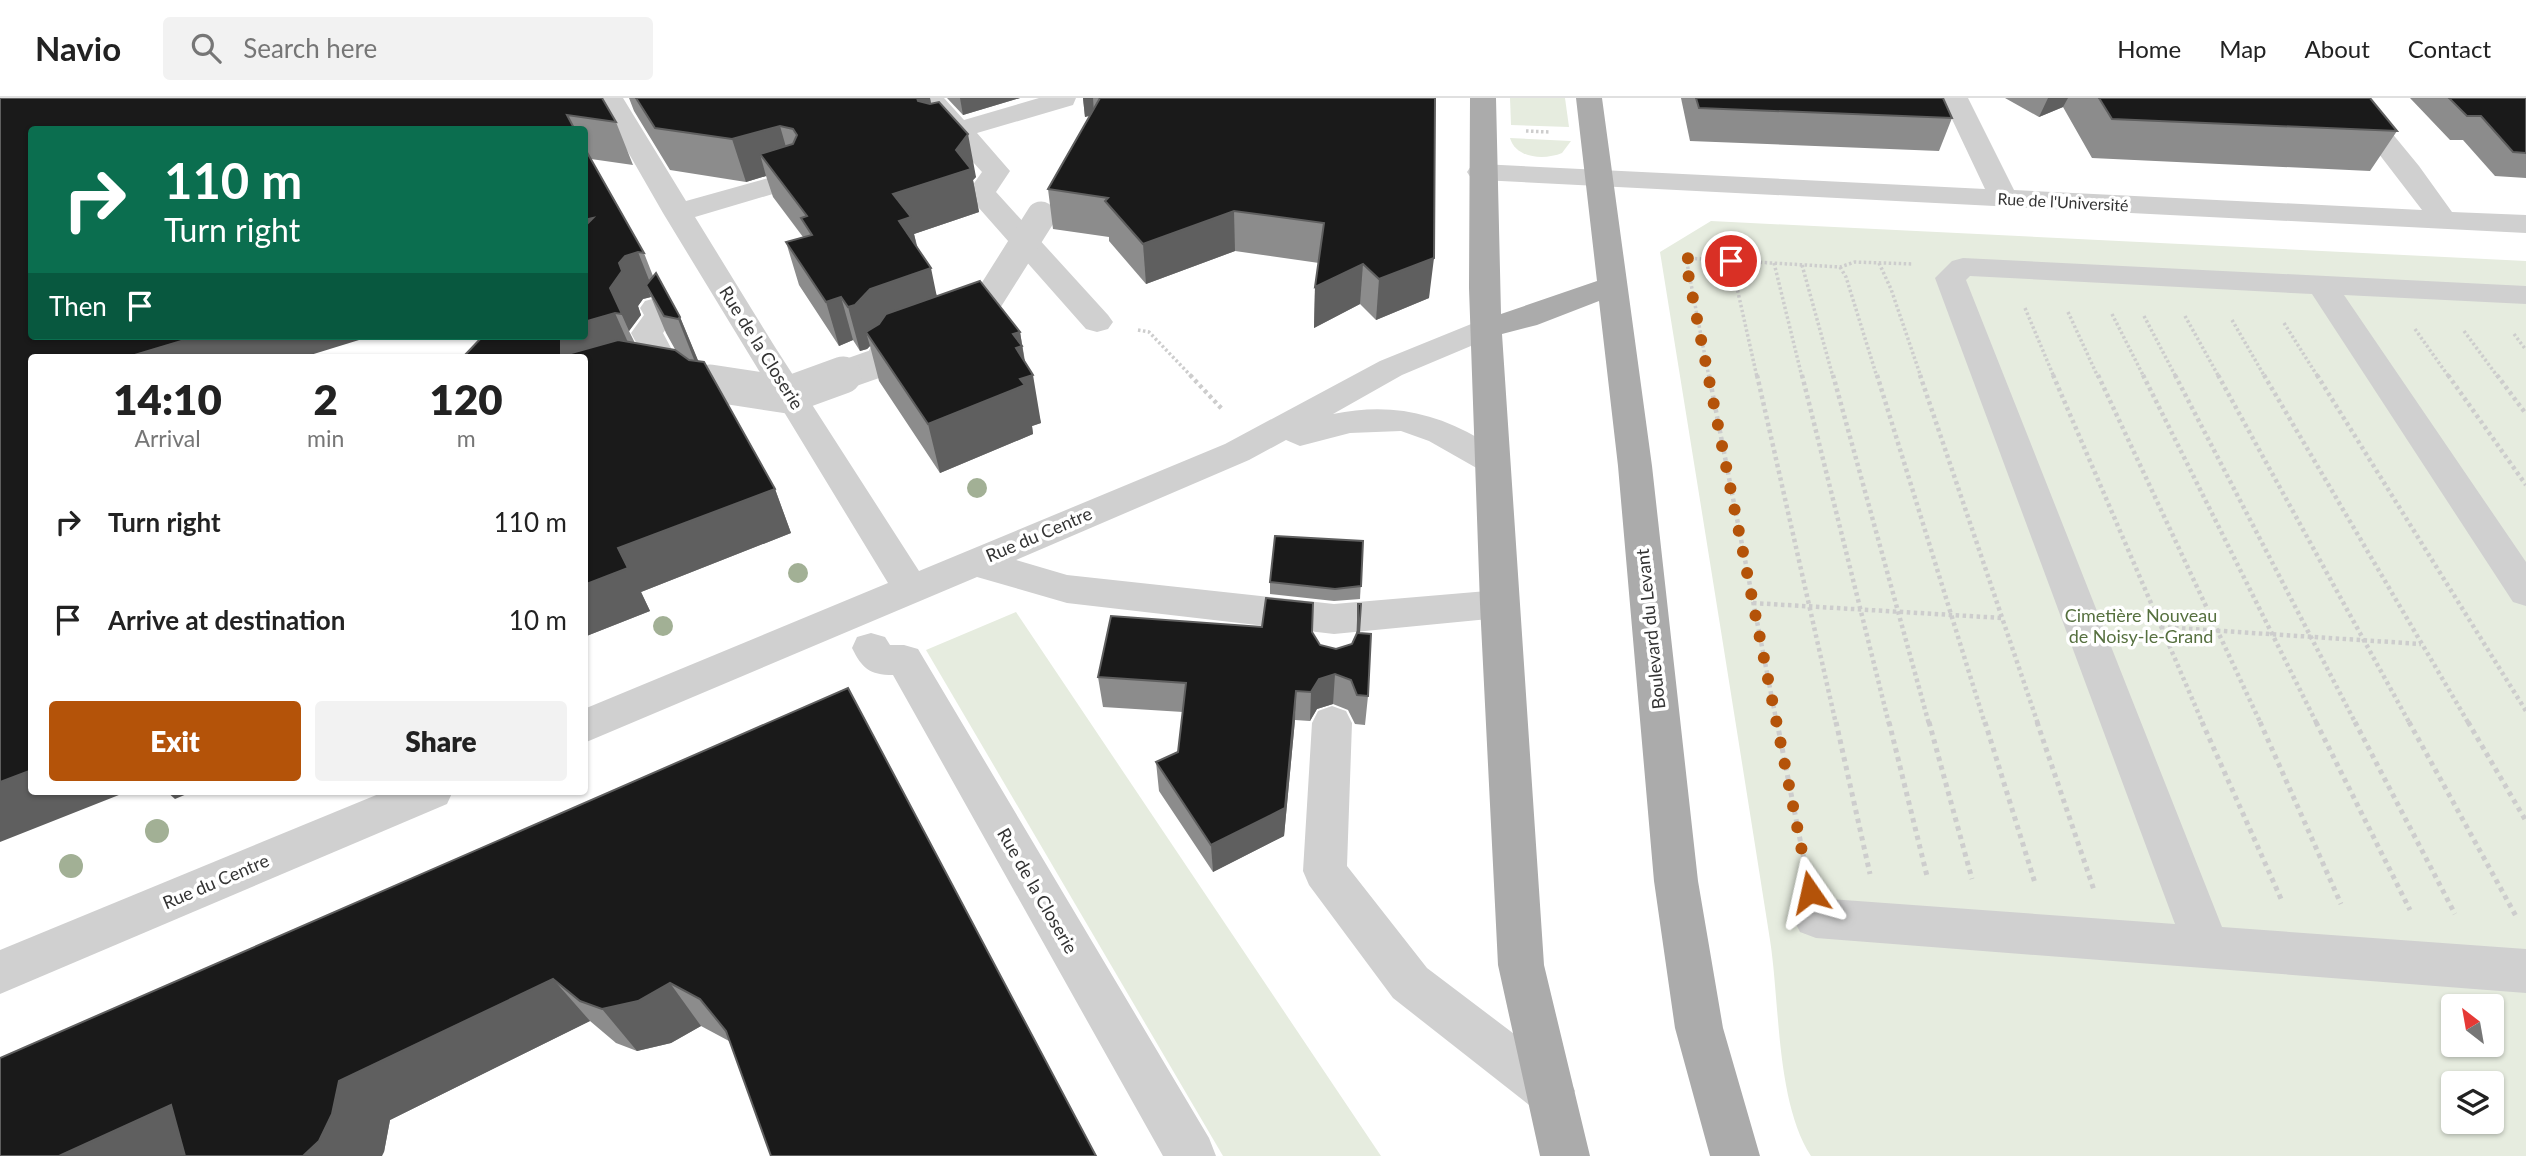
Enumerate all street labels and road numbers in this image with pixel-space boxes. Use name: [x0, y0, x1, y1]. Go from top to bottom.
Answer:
street label: Rue de l'Université: [1997, 189, 2129, 214]
street label: Rue de la Closerie: [715, 282, 809, 413]
street label: Rue du Centre: [982, 502, 1095, 566]
street label: Boulevard du Levant: [1631, 547, 1669, 710]
street label: Rue de la Closerie: [993, 824, 1083, 957]
street label: Rue du Centre: [159, 849, 272, 913]

